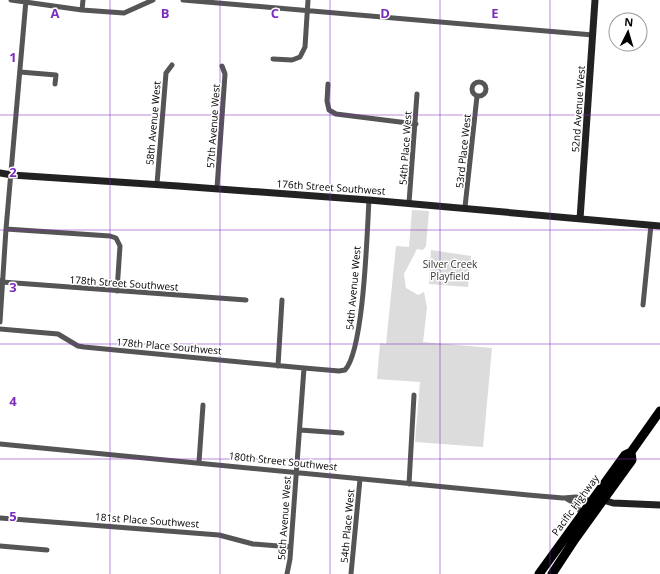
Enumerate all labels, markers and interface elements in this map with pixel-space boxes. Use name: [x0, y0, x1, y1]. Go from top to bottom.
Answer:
text: A: [51, 4, 60, 22]
text: B: [161, 4, 170, 22]
text: C: [271, 4, 279, 22]
text: D: [380, 4, 390, 22]
text: E: [491, 4, 499, 22]
north arrow: [608, 12, 648, 52]
text: N: [624, 14, 634, 29]
text: 1: [9, 48, 17, 66]
street label: 52nd Avenue West: [568, 65, 588, 153]
street label: 58th Avenue West: [142, 80, 164, 166]
street label: 57th Avenue West: [203, 83, 223, 169]
street label: 54th Place West: [395, 110, 415, 185]
street label: 53rd Place West: [452, 113, 474, 189]
text: 2: [9, 163, 17, 181]
street label: 176th Street Southwest: [276, 176, 386, 198]
street label: 54th Avenue West: [342, 245, 364, 331]
park label: Silver Creek Playfield: [423, 257, 478, 283]
street label: 178th Street Southwest: [69, 272, 179, 294]
text: 3: [9, 278, 17, 296]
street label: 178th Place Southwest: [116, 334, 223, 358]
text: 4: [9, 392, 17, 410]
street label: 180th Street Southwest: [228, 448, 338, 474]
street label: Pacific Highway: [548, 471, 602, 538]
street label: 56th Avenue West: [274, 475, 294, 561]
street label: 54th Place West: [337, 488, 357, 563]
text: 5: [9, 507, 17, 525]
street label: 181st Place Southwest: [95, 509, 200, 531]

